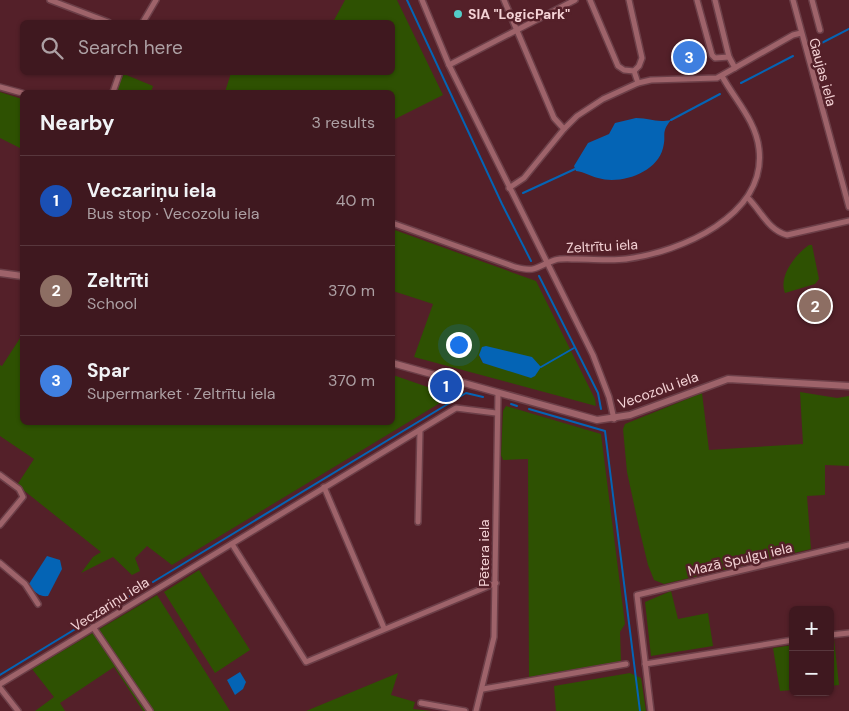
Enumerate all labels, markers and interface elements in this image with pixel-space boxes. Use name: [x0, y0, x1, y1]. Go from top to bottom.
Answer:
place label: SIA "LogicPark": [468, 5, 570, 23]
marker: SIA "LogicPark": [452, 8, 464, 20]
search box: [20, 20, 395, 75]
icon: search: [38, 34, 66, 62]
text: Search here: [78, 35, 183, 60]
street label: Gaujas iela: [805, 36, 841, 108]
pin: 3: [673, 38, 705, 76]
text: Nearby: [40, 109, 114, 137]
text: 3 results: [312, 112, 375, 133]
text: Veczariņu iela: [87, 178, 216, 203]
text: 1: [53, 190, 59, 211]
text: 40 m: [336, 190, 375, 211]
text: Bus stop · Vecozolu iela: [87, 203, 259, 224]
street label: Zeltrītu iela: [566, 235, 638, 257]
text: Zeltrīti: [87, 268, 149, 293]
text: 2: [51, 280, 61, 301]
text: 370 m: [328, 280, 375, 301]
pin: 2: [799, 287, 831, 325]
text: School: [87, 293, 137, 314]
your location: [446, 332, 472, 358]
text: Spar: [87, 358, 130, 383]
pin: 1: [430, 367, 462, 405]
street label: Vecozolu iela: [615, 367, 701, 413]
text: 3: [51, 370, 61, 391]
text: 370 m: [328, 370, 375, 391]
text: Supermarket · Zeltrītu iela: [87, 383, 276, 404]
street label: Pētera iela: [475, 519, 493, 587]
street label: Mazā Spulgu iela: [686, 538, 794, 580]
street label: Veczariņu iela: [68, 573, 152, 635]
map controls: [789, 606, 834, 696]
button: +: [789, 606, 834, 651]
button: −: [789, 651, 834, 696]

